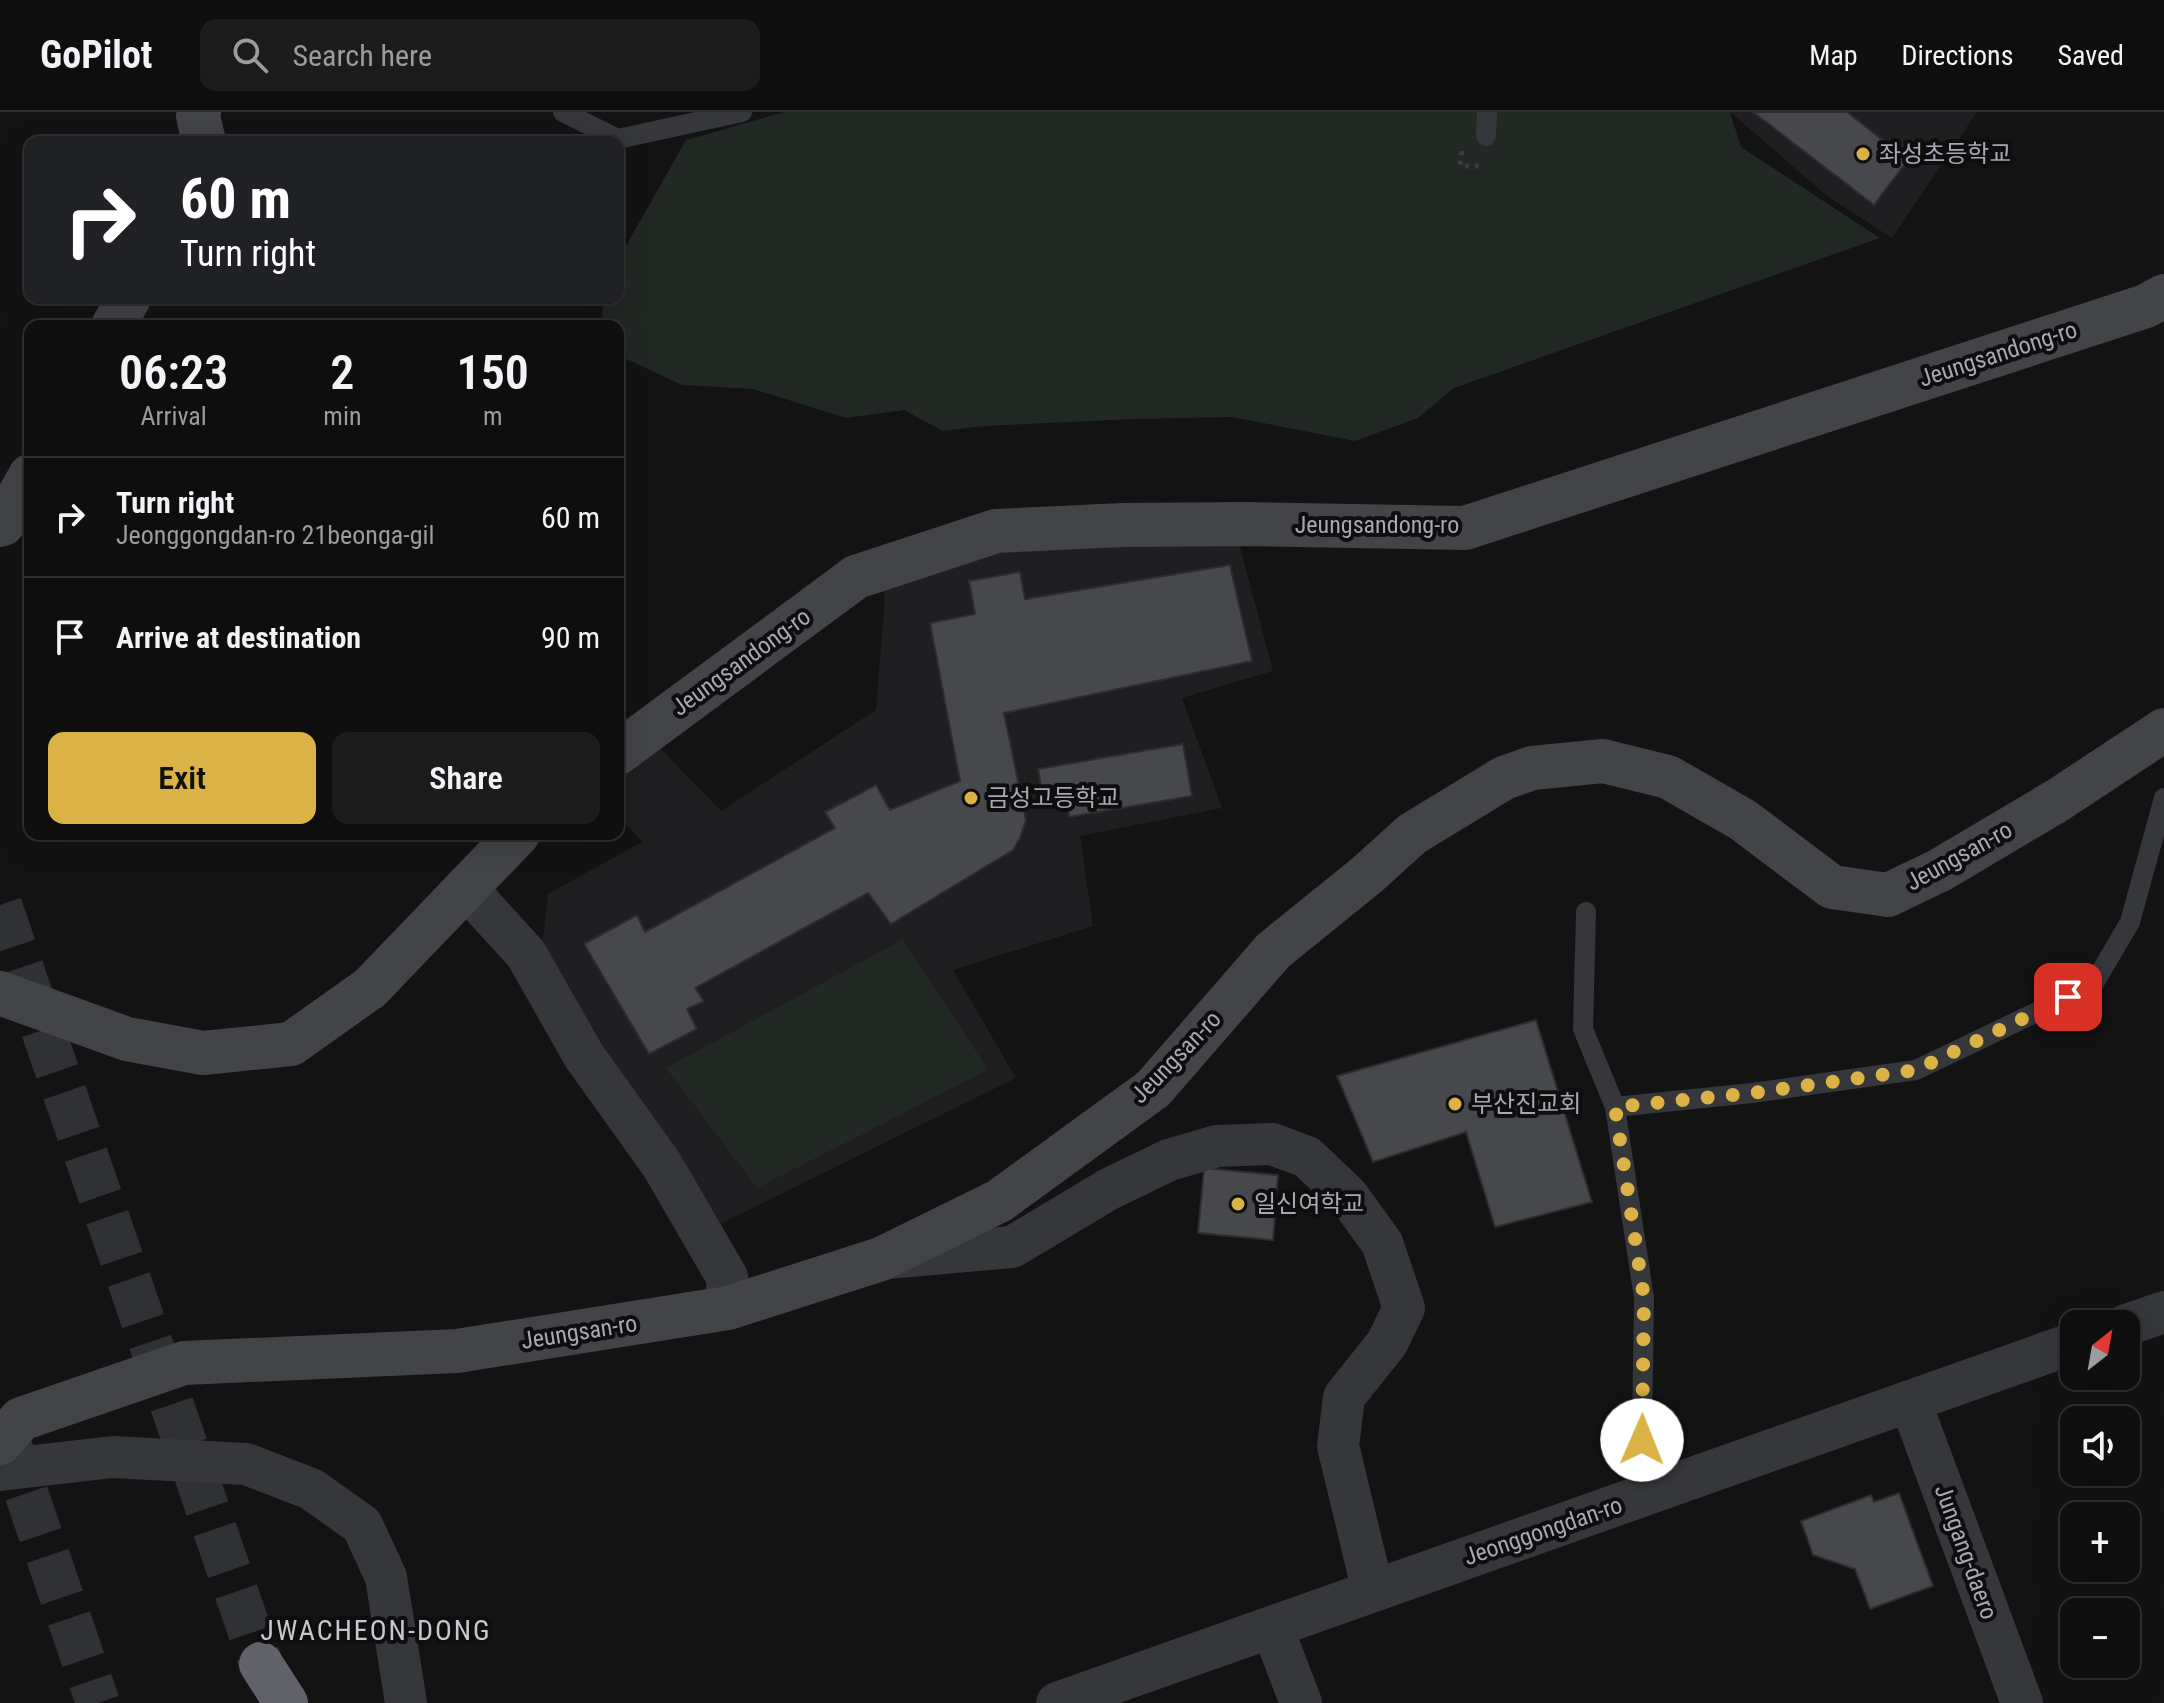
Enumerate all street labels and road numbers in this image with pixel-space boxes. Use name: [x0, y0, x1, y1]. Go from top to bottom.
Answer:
street label: Jeungsandong-ro: [1915, 315, 2081, 393]
street label: Jeungsandong-ro: [1295, 511, 1459, 539]
street label: Jeungsandong-ro: [666, 602, 816, 722]
street label: Jeungsan-ro: [1901, 815, 2017, 897]
street label: Jeungsan-ro: [1125, 1005, 1227, 1109]
street label: Jeungsan-ro: [519, 1309, 639, 1355]
street label: Jungang-daero: [1929, 1481, 2003, 1623]
street label: Jeonggongdan-ro: [1460, 1491, 1626, 1571]

